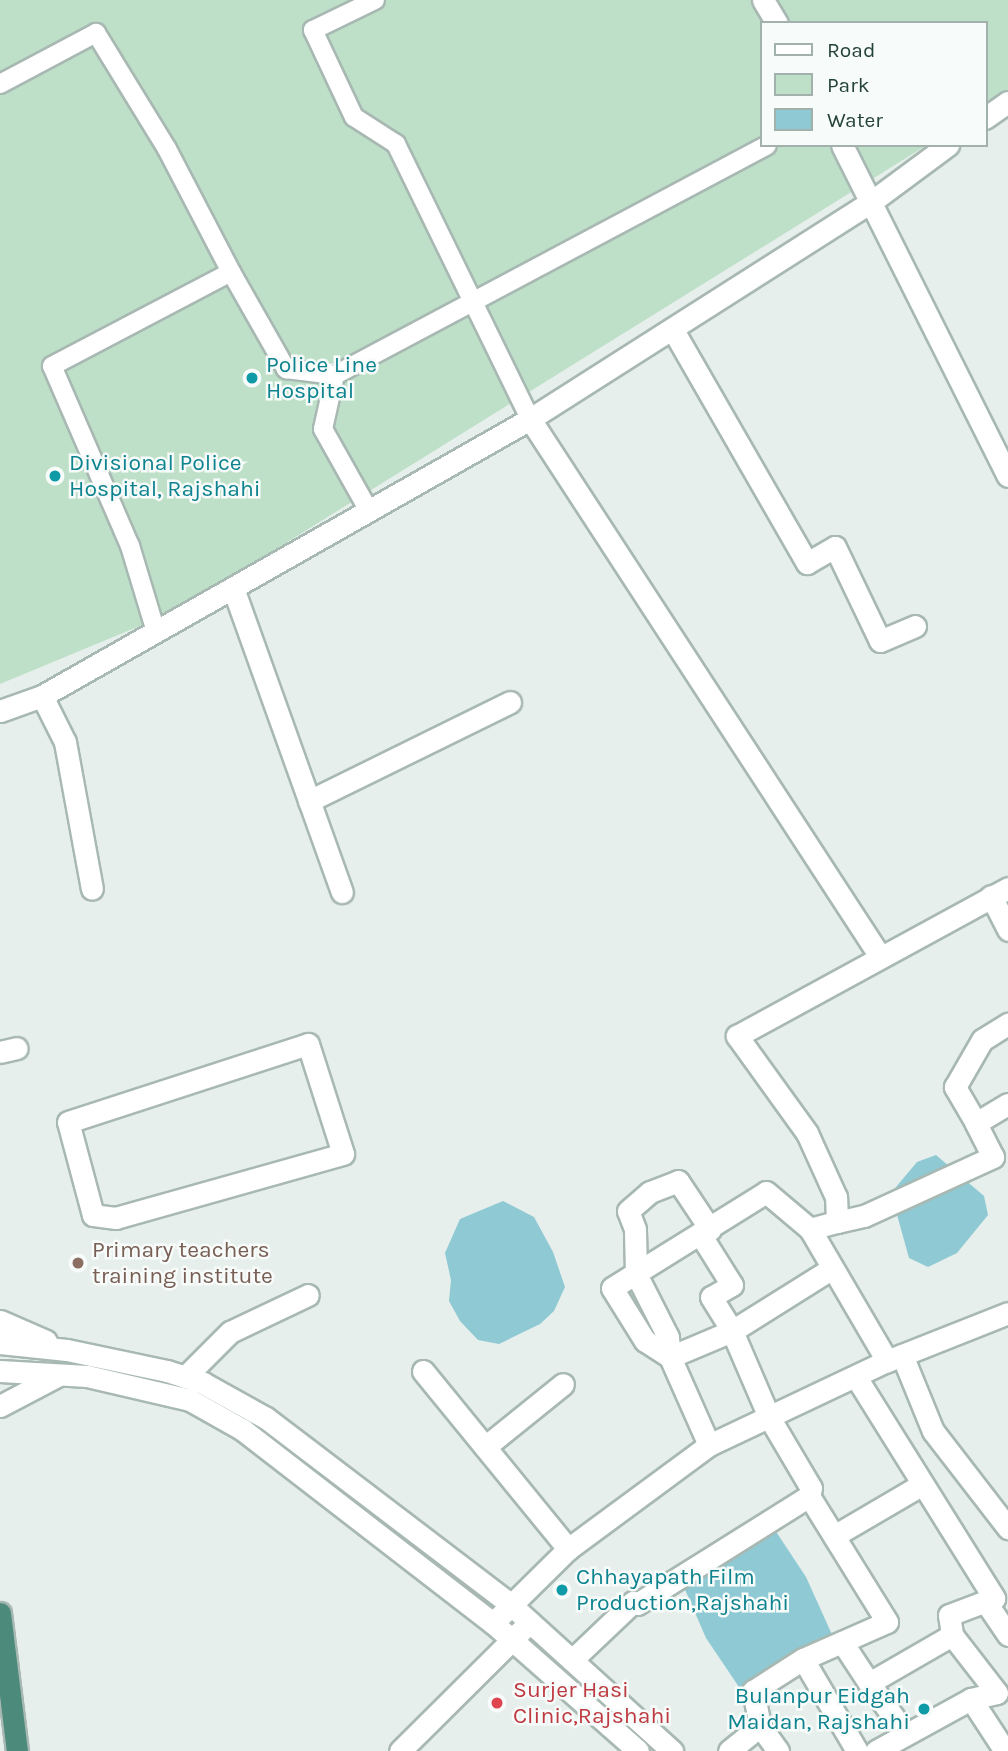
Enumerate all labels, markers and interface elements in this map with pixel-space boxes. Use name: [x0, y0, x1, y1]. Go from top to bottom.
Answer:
legend: [760, 21, 987, 147]
text: Road: [827, 38, 875, 62]
text: Park: [827, 73, 870, 97]
text: Water: [827, 108, 883, 132]
place label: Police Line Hospital: [266, 351, 377, 405]
marker: Police Line Hospital: [244, 370, 260, 386]
place label: Divisional Police Hospital, Rajshahi: [69, 449, 261, 503]
marker: Divisional Police Hospital, Rajshahi: [47, 468, 63, 484]
place label: Primary teachers training institute: [92, 1236, 273, 1290]
marker: Primary teachers training institute: [70, 1255, 86, 1271]
place label: Chhayapath Film Production,Rajshahi: [576, 1563, 789, 1617]
marker: Chhayapath Film Production,Rajshahi: [554, 1582, 570, 1598]
place label: Surjer Hasi Clinic,Rajshahi: [513, 1676, 671, 1730]
place label: Bulanpur Eidgah Maidan, Rajshahi: [727, 1682, 910, 1736]
marker: Surjer Hasi Clinic,Rajshahi: [487, 1693, 507, 1713]
marker: Bulanpur Eidgah Maidan, Rajshahi: [916, 1701, 932, 1717]

